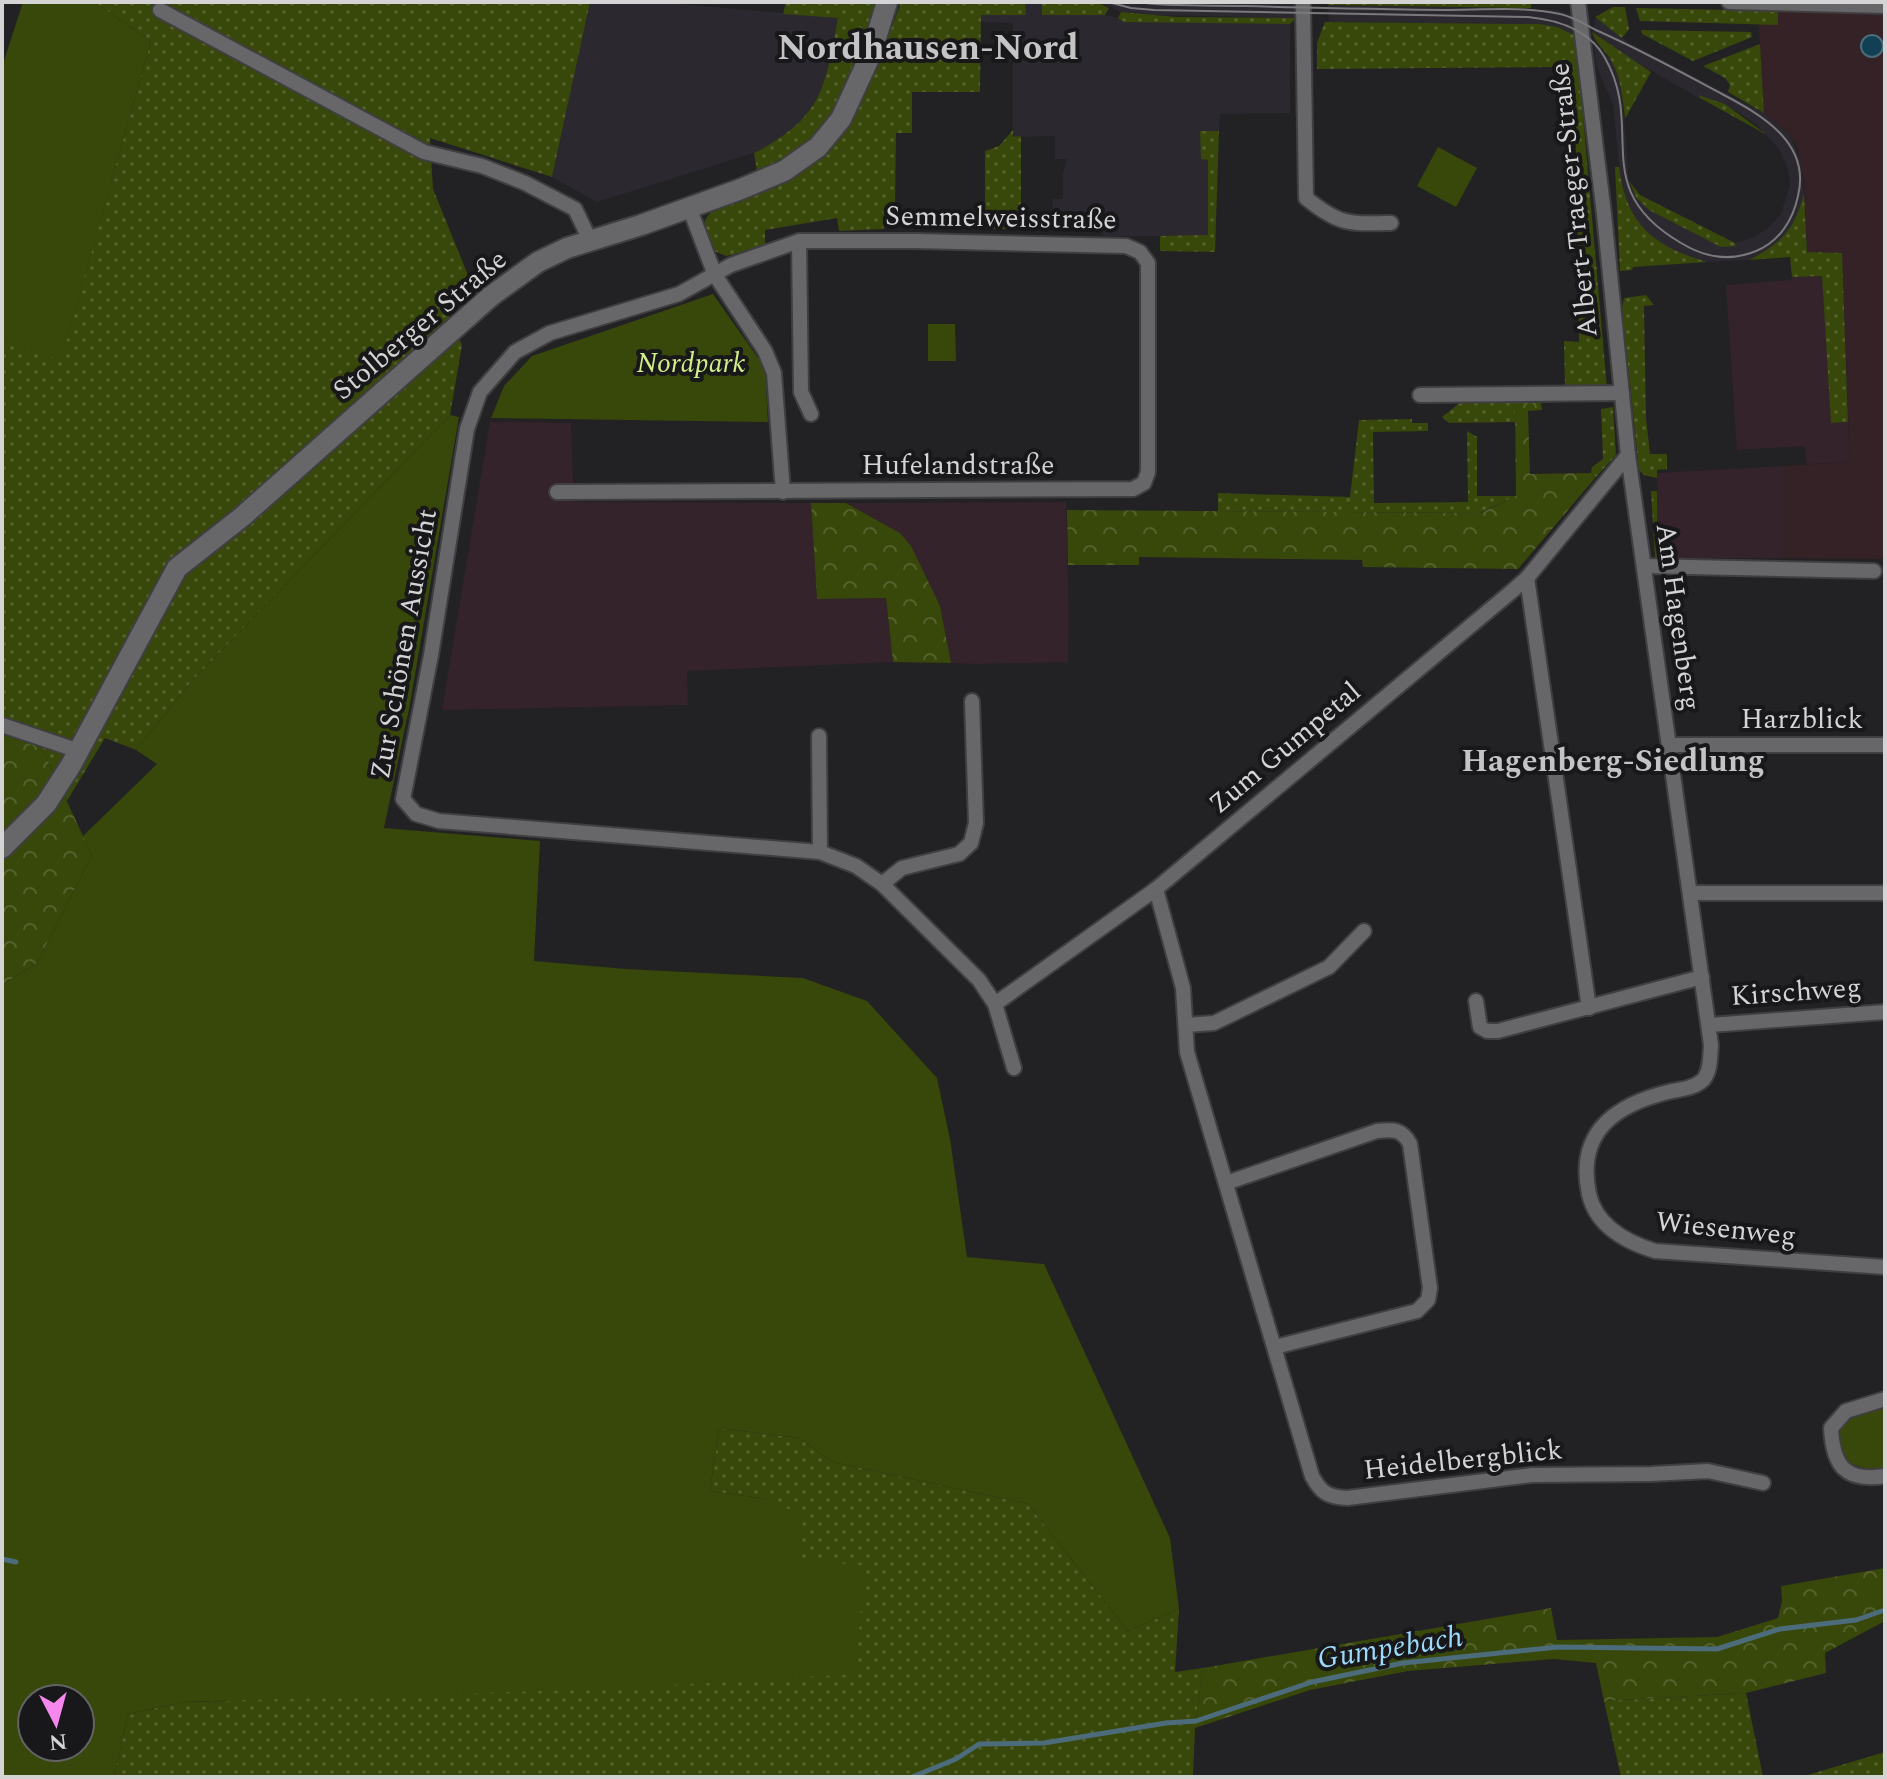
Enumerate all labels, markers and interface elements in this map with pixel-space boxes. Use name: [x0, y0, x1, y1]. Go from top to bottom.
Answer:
district label: Nordhausen-Nord: [777, 21, 1079, 76]
street label: Albert-Traeger-Straße: [1538, 61, 1610, 339]
street label: Semmelweisstraße: [885, 194, 1117, 242]
street label: Stolberger Straße: [323, 239, 517, 411]
park label: Nordpark: [637, 342, 745, 385]
street label: Hufelandstraße: [862, 444, 1054, 487]
street label: Zur Schönen Aussicht: [359, 505, 449, 783]
street label: Am Hagenberg: [1644, 521, 1712, 713]
street label: Zum Gumpetal: [1199, 671, 1371, 825]
street label: Harzblick: [1741, 698, 1863, 741]
district label: Hagenberg-Siedlung: [1461, 737, 1765, 786]
street label: Kirschweg: [1729, 966, 1863, 1018]
street label: Wiesenweg: [1654, 1200, 1798, 1258]
street label: Heidelbergblick: [1361, 1428, 1565, 1492]
water label: Gumpebach: [1314, 1614, 1466, 1682]
north arrow: [16, 1683, 96, 1763]
text: N: [47, 1724, 69, 1759]

